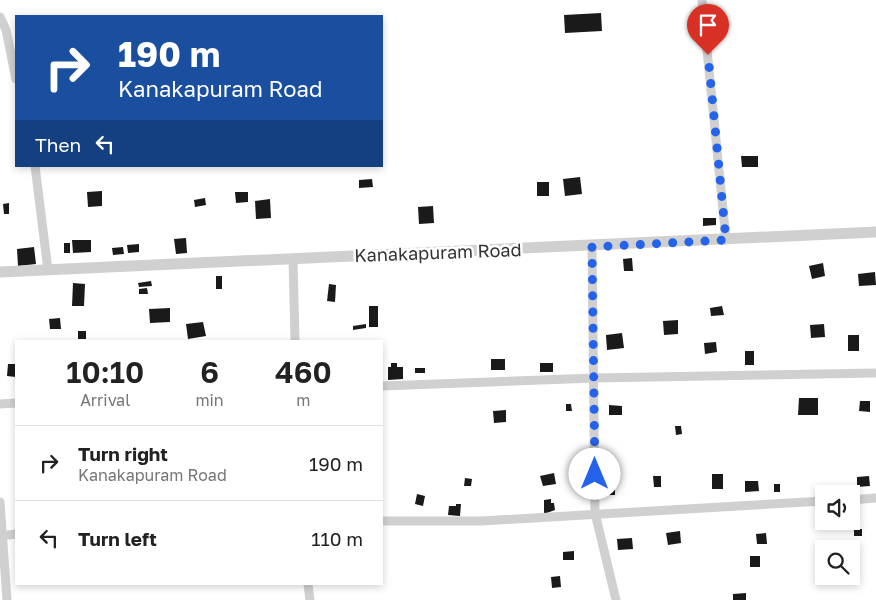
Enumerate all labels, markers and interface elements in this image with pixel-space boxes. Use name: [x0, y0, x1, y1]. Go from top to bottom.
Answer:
pin: [687, 4, 729, 55]
icon: arrive: [694, 11, 722, 39]
text: 190 m: [118, 33, 220, 75]
icon: right: [35, 35, 100, 100]
text: Kanakapuram Road: [118, 75, 323, 102]
icon: left: [91, 130, 119, 158]
text: Then: [35, 133, 81, 156]
street label: Kanakapuram Road: [354, 238, 522, 266]
text: 10:10: [66, 354, 144, 390]
text: 6: [200, 354, 219, 390]
text: 460: [275, 354, 332, 390]
text: Arrival: [80, 390, 130, 410]
text: min: [195, 390, 224, 410]
text: m: [296, 390, 310, 410]
text: Turn right: [78, 442, 168, 465]
position arrow: [568, 447, 620, 499]
icon: right: [35, 449, 63, 477]
text: 190 m: [309, 452, 363, 475]
text: Kanakapuram Road: [78, 465, 227, 485]
map controls: [815, 485, 860, 585]
button: sound: [815, 485, 860, 530]
icon: left: [35, 524, 63, 552]
text: Turn left: [78, 527, 157, 550]
text: 110 m: [311, 527, 363, 550]
button: search: [815, 540, 860, 585]

